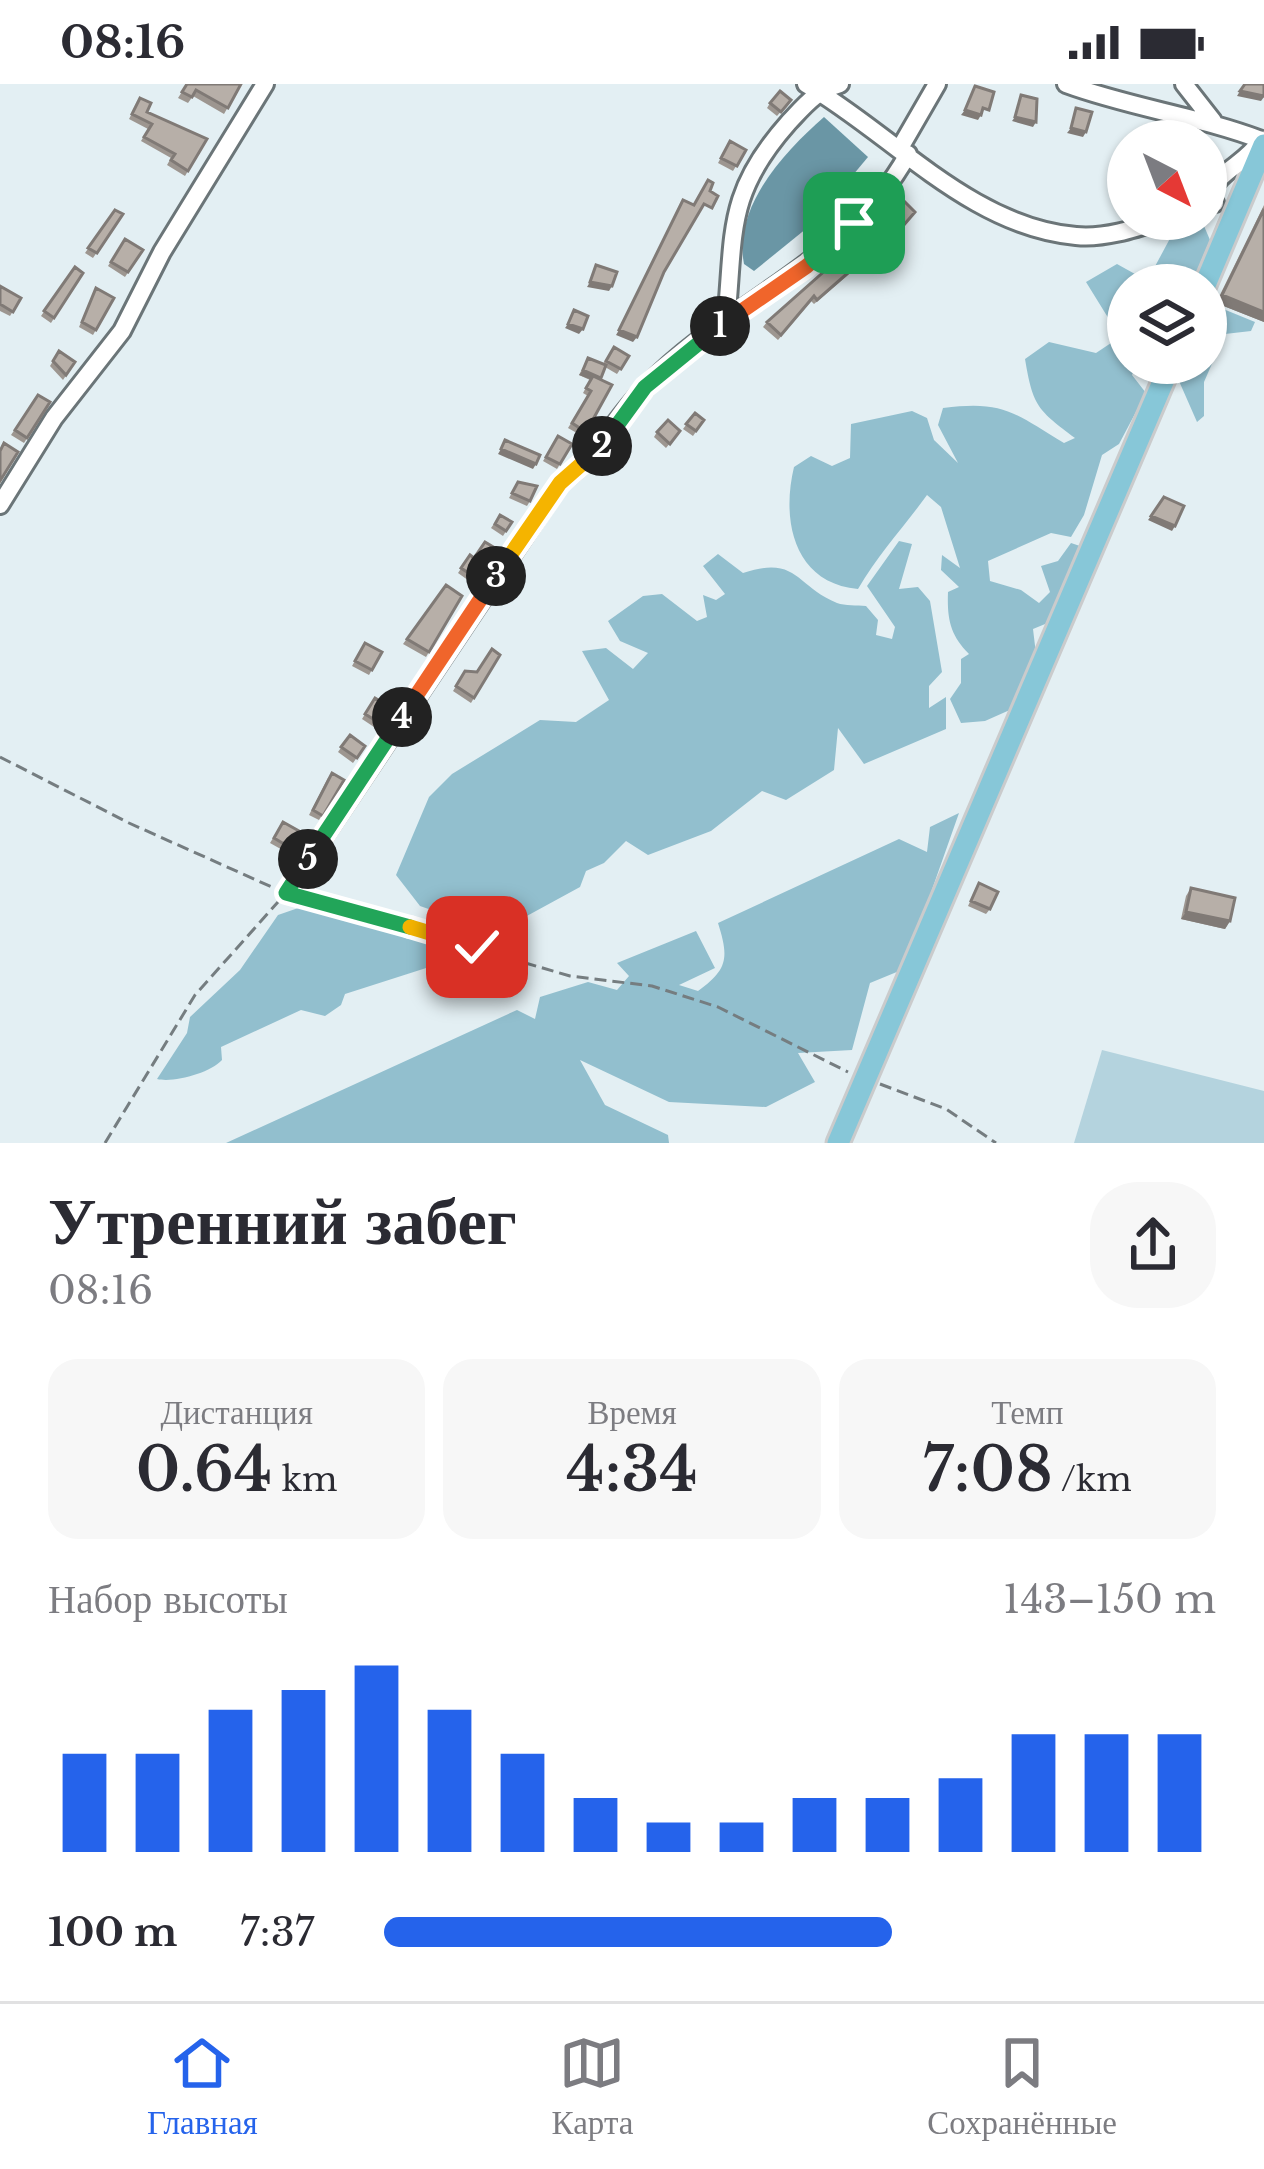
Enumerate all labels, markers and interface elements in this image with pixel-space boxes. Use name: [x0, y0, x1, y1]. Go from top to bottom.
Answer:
text: 08:16: [60, 14, 185, 70]
north arrow: [1107, 120, 1227, 240]
map controls: [1107, 120, 1227, 384]
pin: [803, 172, 905, 274]
icon: arrive: [821, 190, 887, 256]
button: layers: [1107, 264, 1227, 384]
pin: 1: [690, 296, 750, 356]
text: 1: [713, 305, 727, 346]
pin: 2: [572, 416, 632, 476]
text: 2: [591, 425, 613, 466]
pin: 3: [466, 546, 526, 606]
text: 3: [485, 555, 507, 596]
pin: 4: [372, 687, 432, 747]
text: 4: [391, 696, 413, 737]
pin: 5: [278, 829, 338, 889]
text: 5: [298, 838, 318, 879]
pin: [426, 896, 528, 998]
icon: check: [444, 914, 510, 980]
text: Утренний забег: [48, 1180, 517, 1262]
button: share: [1090, 1182, 1216, 1308]
text: 08:16: [48, 1266, 153, 1315]
text: Дистанция: [160, 1392, 313, 1433]
text: Время: [587, 1392, 677, 1433]
text: Темп: [991, 1392, 1063, 1433]
text: 0.64: [136, 1433, 272, 1507]
text: 4:34: [566, 1433, 698, 1507]
text: 7:08: [923, 1433, 1053, 1507]
text: km: [272, 1459, 337, 1500]
text: /km: [1053, 1459, 1132, 1500]
text: Набор высоты: [48, 1575, 288, 1624]
text: 143–150 m: [1003, 1575, 1216, 1624]
text: 100 m: [48, 1908, 177, 1957]
text: 7:37: [240, 1908, 314, 1957]
tab: Главная: [147, 2030, 258, 2143]
tab: Карта: [552, 2030, 633, 2143]
tab: Сохранённые: [927, 2030, 1117, 2143]

